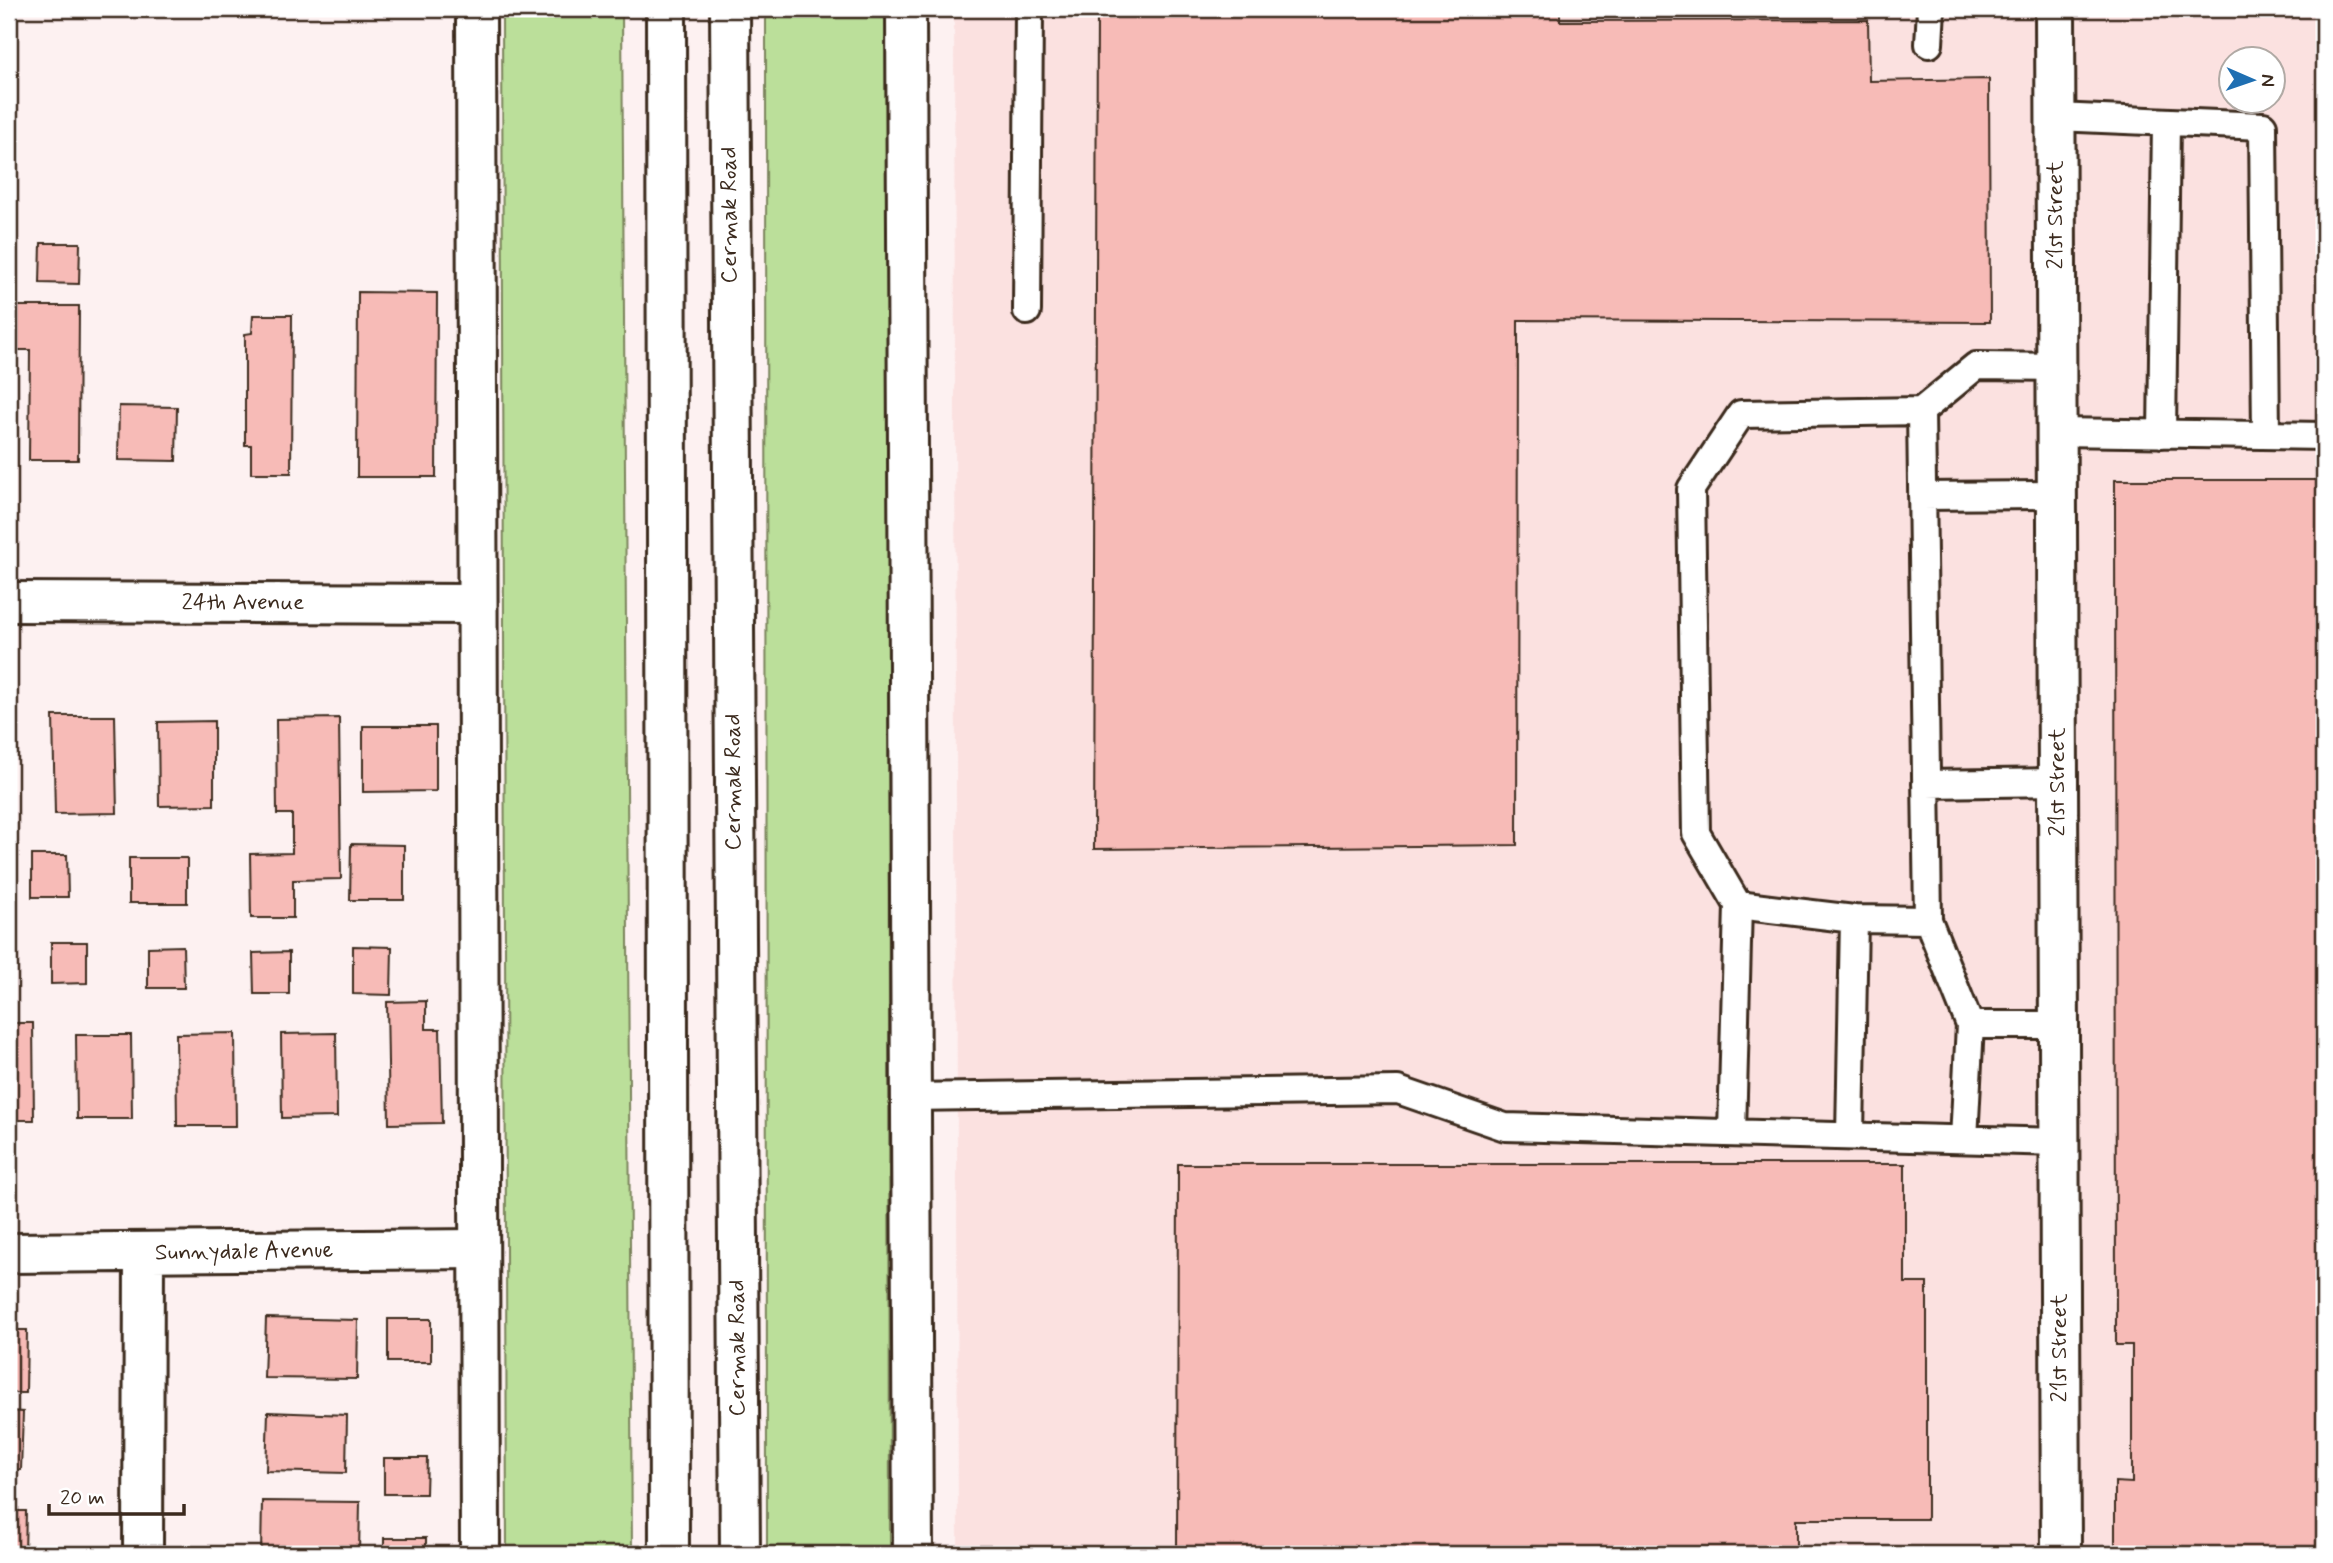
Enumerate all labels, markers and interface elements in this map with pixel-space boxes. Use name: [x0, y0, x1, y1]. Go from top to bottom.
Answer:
north arrow: [2218, 46, 2288, 116]
text: N: [2255, 74, 2280, 87]
street label: Cermak Road: [715, 147, 745, 283]
street label: 21st Street: [2041, 160, 2071, 270]
street label: 24th Avenue: [182, 588, 304, 618]
street label: Cermak Road: [719, 714, 749, 850]
street label: 21st Street: [2043, 727, 2073, 837]
street label: Sunnydale Avenue: [155, 1235, 334, 1269]
street label: Cermak Road: [723, 1280, 753, 1416]
street label: 21st Street: [2045, 1293, 2075, 1403]
scale bar: [49, 1472, 184, 1516]
text: 20 m: [60, 1484, 105, 1512]

